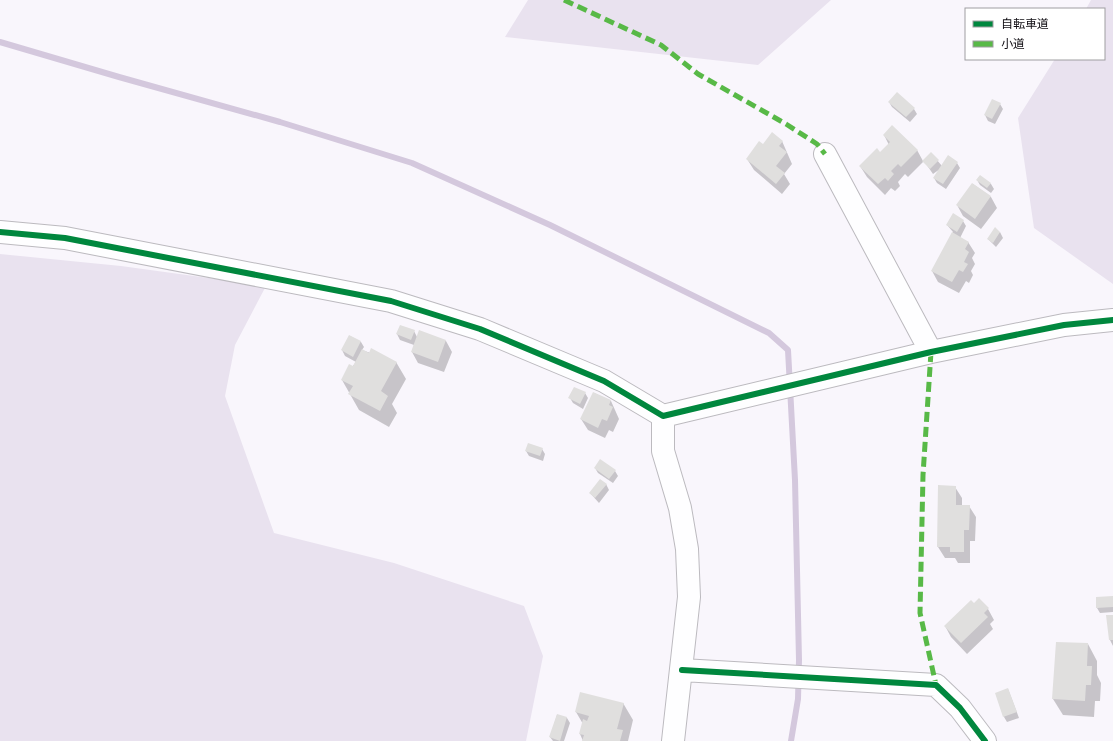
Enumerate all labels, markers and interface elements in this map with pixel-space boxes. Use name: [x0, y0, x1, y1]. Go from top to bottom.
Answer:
legend: [965, 8, 1105, 60]
text: 自転車道: [1001, 16, 1049, 32]
text: 小道: [1001, 36, 1025, 52]

